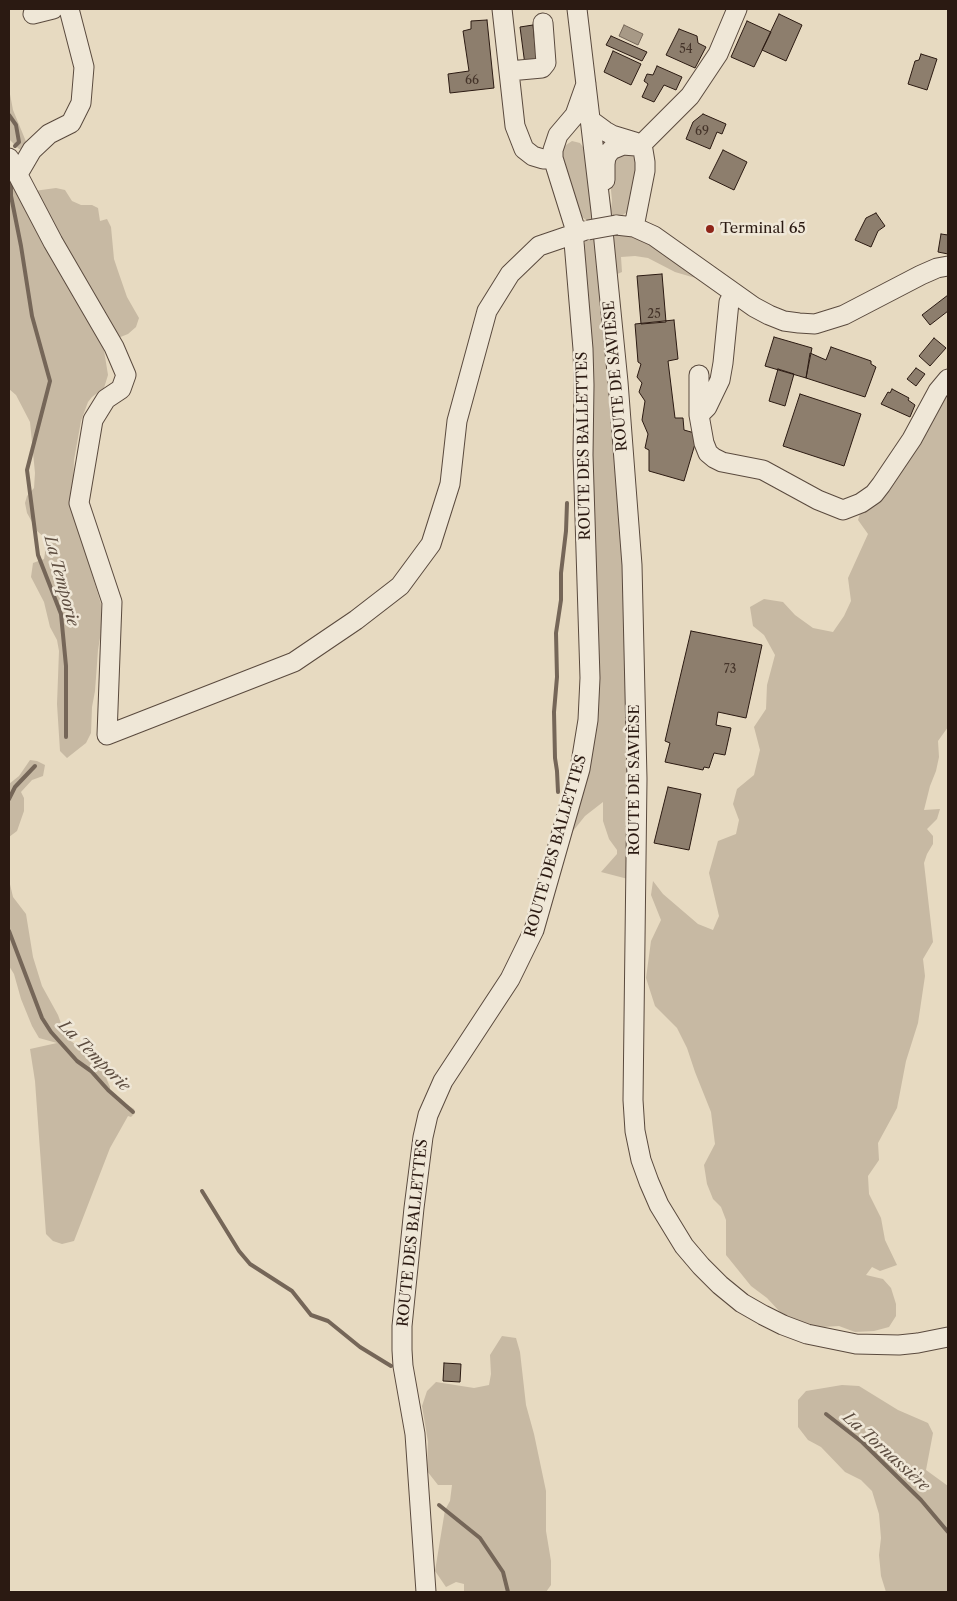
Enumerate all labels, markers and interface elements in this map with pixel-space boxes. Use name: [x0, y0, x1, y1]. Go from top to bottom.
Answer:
house number: 54: [679, 43, 693, 57]
house number: 66: [465, 74, 479, 88]
house number: 69: [695, 125, 709, 139]
place label: Terminal 65: [720, 220, 806, 238]
marker: Terminal 65: [704, 223, 716, 235]
street label: ROUTE DE SAVIÈSE: [600, 300, 632, 452]
house number: 25: [647, 308, 661, 322]
street label: ROUTE DES BALLETTES: [573, 352, 595, 540]
water label: La Temporie: [40, 534, 82, 628]
house number: 73: [724, 663, 736, 677]
street label: ROUTE DE SAVIÈSE: [626, 704, 644, 856]
street label: ROUTE DES BALLETTES: [521, 753, 591, 939]
water label: La Temporie: [54, 1016, 134, 1096]
street label: ROUTE DES BALLETTES: [394, 1138, 432, 1328]
water label: La Tornassière: [839, 1408, 933, 1496]

